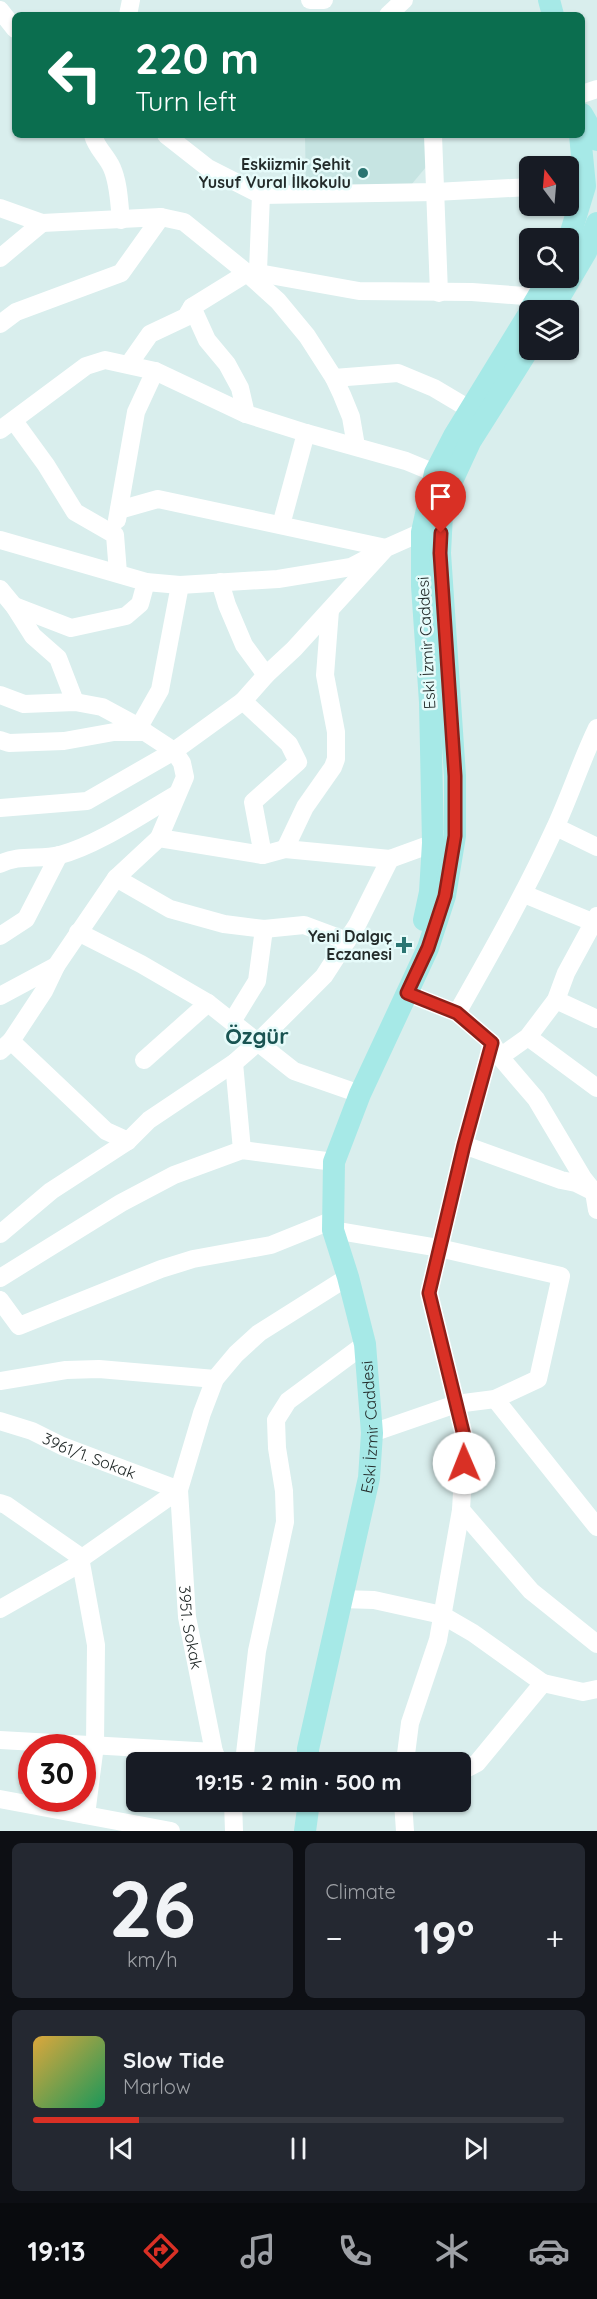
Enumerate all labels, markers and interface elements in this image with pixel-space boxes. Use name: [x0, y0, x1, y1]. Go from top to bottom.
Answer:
text: 220 m: [135, 32, 259, 85]
icon: left: [36, 36, 114, 114]
text: Turn left: [135, 84, 237, 118]
place label: Eskiizmir Şehit Yusuf Vural İlkokulu: [199, 154, 351, 192]
north arrow: [519, 156, 579, 216]
map controls: [519, 156, 579, 360]
marker: Eskiizmir Şehit Yusuf Vural İlkokulu: [356, 166, 370, 180]
button: search: [519, 228, 579, 288]
button: layers: [519, 300, 579, 360]
pin: [415, 471, 466, 533]
icon: arrive: [424, 480, 457, 513]
street label: Eski İzmir Caddesi: [413, 576, 439, 710]
place label: Yeni Dalgıç Eczanesi: [308, 926, 392, 964]
marker: Yeni Dalgıç Eczanesi: [397, 938, 411, 952]
district label: Özgür: [225, 1022, 289, 1050]
street label: Eski İzmir Caddesi: [356, 1360, 382, 1495]
street label: 3961/1. Sokak: [39, 1428, 139, 1483]
position arrow: [432, 1431, 496, 1495]
street label: 3951. Sokak: [175, 1585, 207, 1671]
speed limit sign: 30: [18, 1734, 96, 1812]
text: 19:15 · 2 min · 500 m: [195, 1768, 402, 1796]
text: 26: [108, 1859, 196, 1957]
text: Climate: [326, 1879, 396, 1904]
text: 19°: [414, 1909, 474, 1965]
text: −: [326, 1917, 343, 1958]
text: +: [545, 1917, 564, 1958]
text: km/h: [127, 1947, 178, 1972]
text: Slow Tide: [123, 2046, 224, 2074]
text: Marlow: [123, 2074, 191, 2099]
icon: previous: [105, 2132, 138, 2165]
icon: pause: [282, 2132, 315, 2165]
icon: next: [459, 2132, 492, 2165]
icon: directions: [140, 2230, 182, 2272]
icon: music: [237, 2230, 279, 2272]
icon: phone: [334, 2230, 376, 2272]
icon: climate: [431, 2230, 473, 2272]
icon: car: [528, 2230, 570, 2272]
text: 19:13: [27, 2234, 86, 2268]

